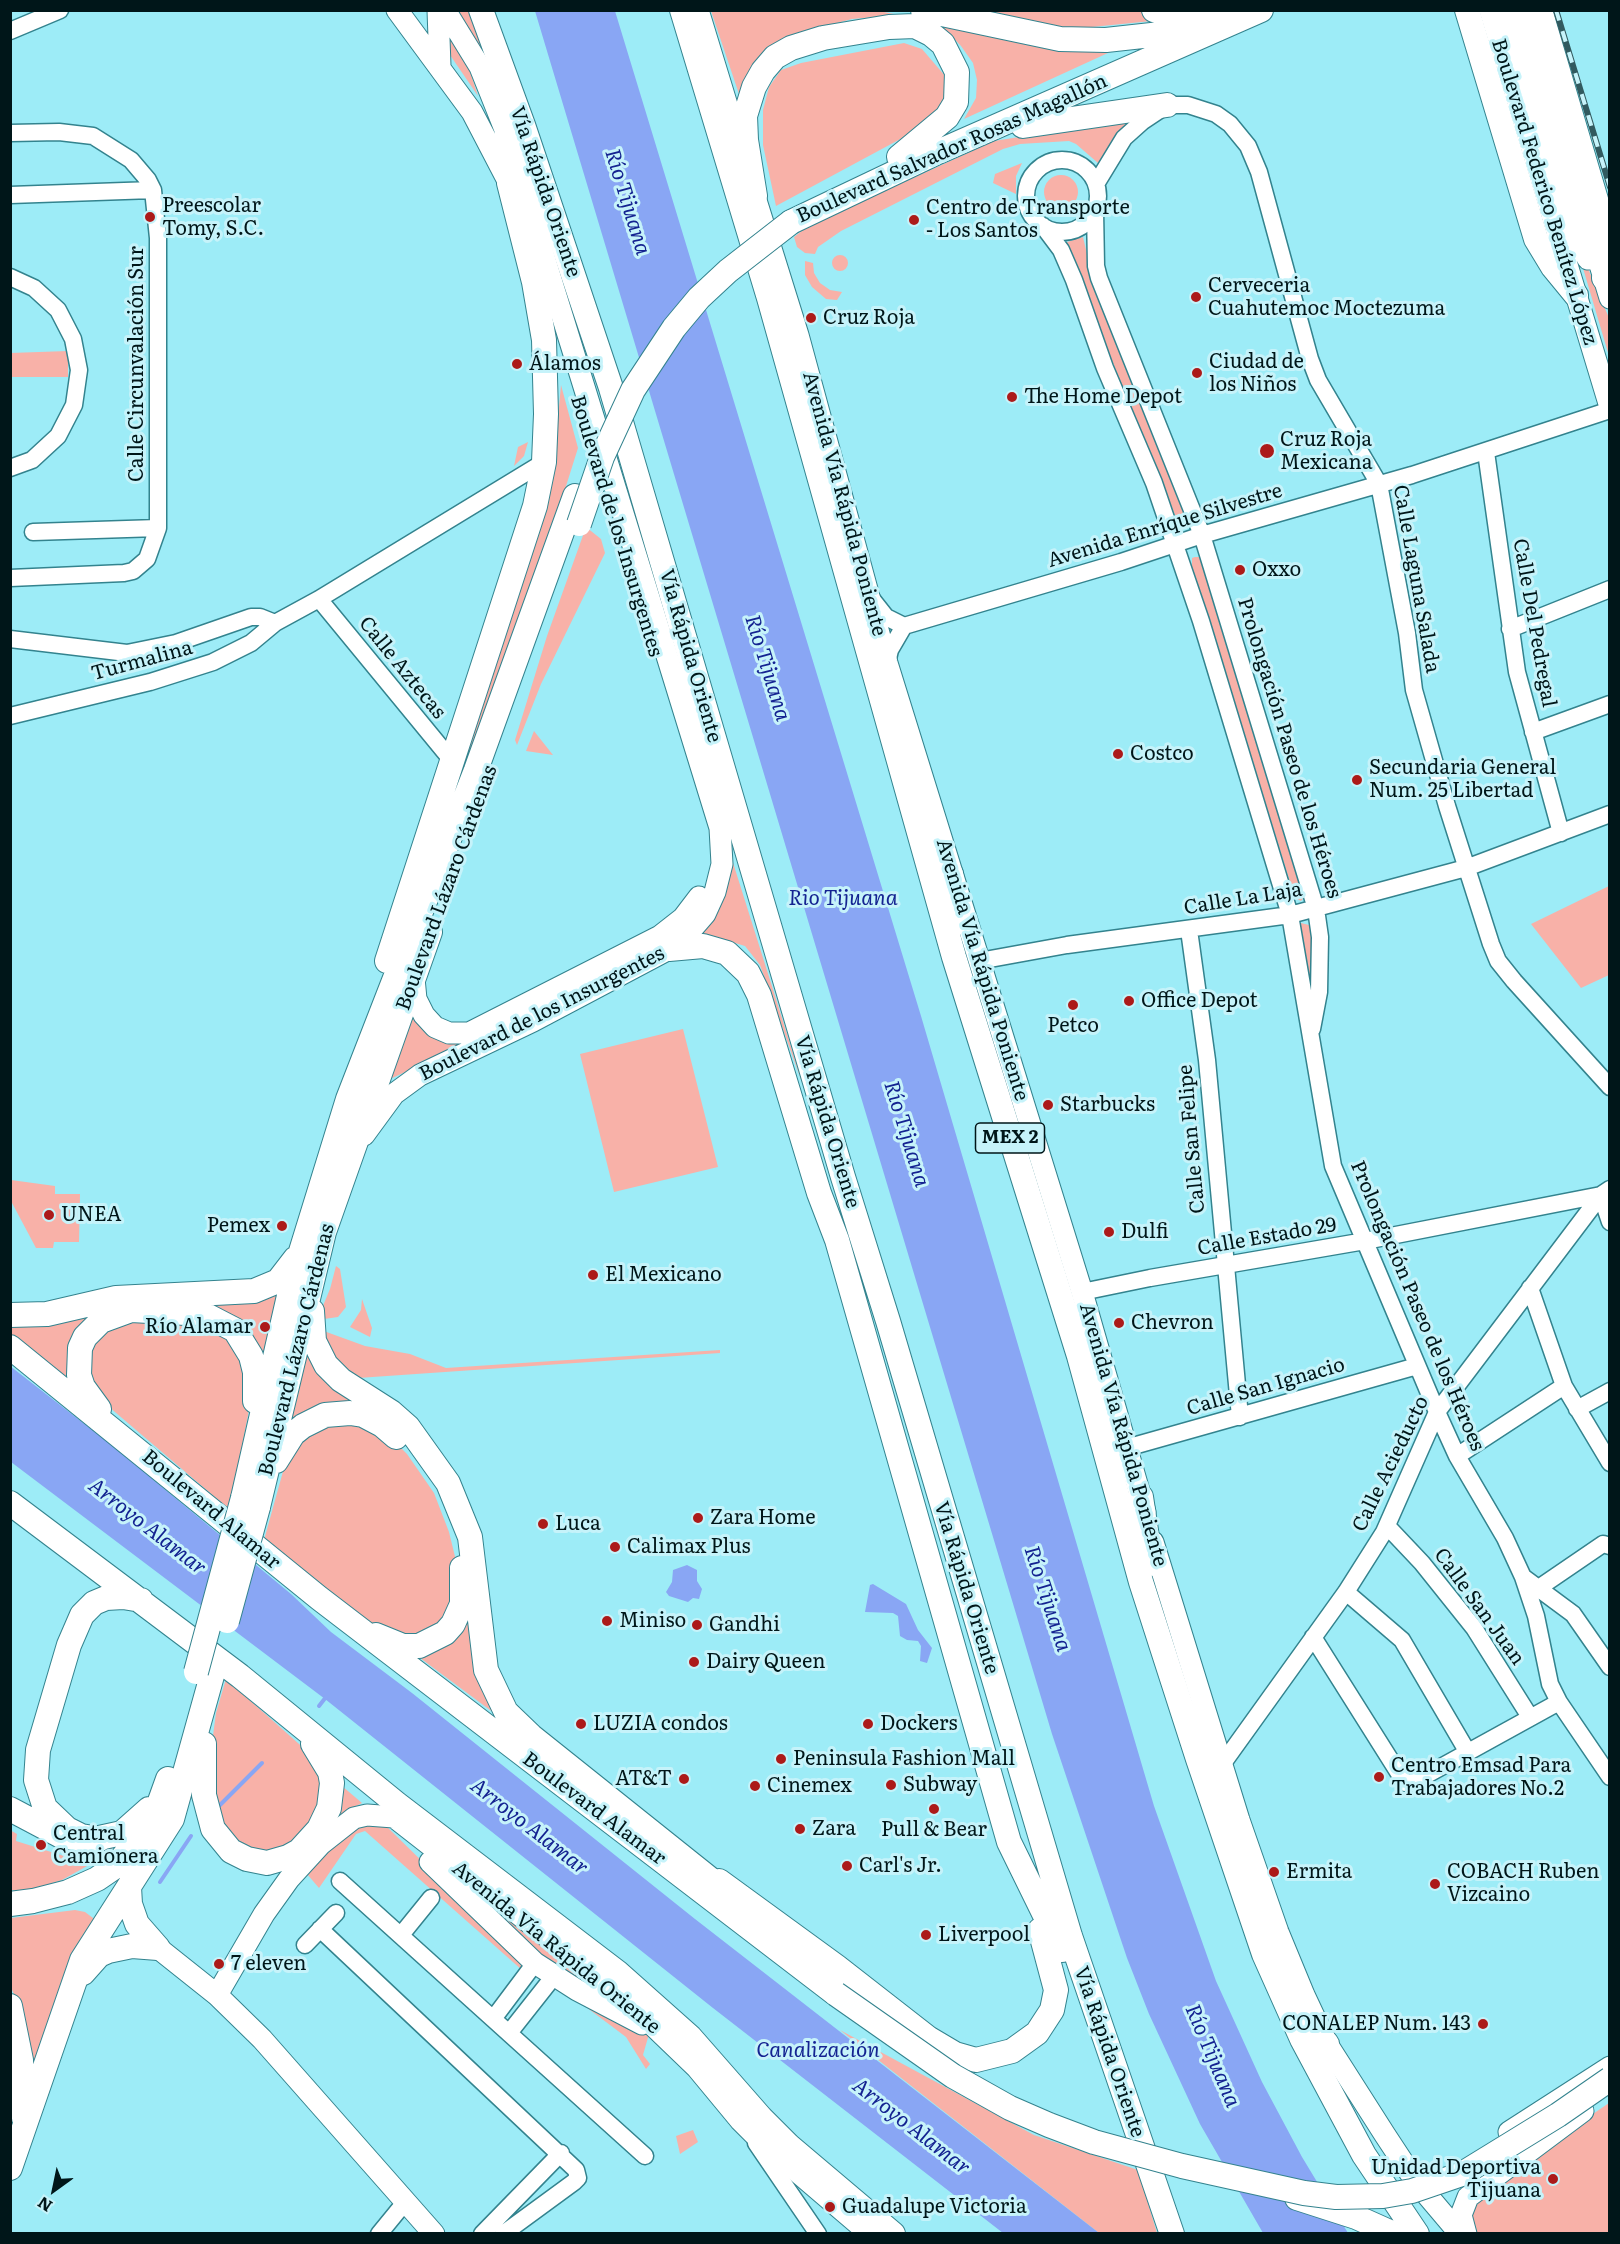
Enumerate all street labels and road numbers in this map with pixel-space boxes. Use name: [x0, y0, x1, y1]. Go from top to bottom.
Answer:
street label: Boulevard Federico Benítez López: [1486, 36, 1602, 348]
street label: Boulevard Salvador Rosas Magallón: [793, 69, 1111, 229]
street label: Vía Rápida Oriente: [504, 103, 586, 281]
street label: Calle Circunvalación Sur: [125, 246, 149, 482]
street label: Avenida Vía Rápida Poniente: [797, 369, 891, 639]
street label: Boulevard de los Insurgentes: [565, 392, 667, 660]
street label: Avenida Enríque Silvestre: [1045, 479, 1285, 573]
street label: Calle Laguna Salada: [1388, 483, 1444, 675]
street label: Calle Del Pedregal: [1507, 537, 1561, 709]
street label: Vía Rápida Oriente: [654, 567, 726, 745]
street label: Prolongación Paseo de los Héroes: [1232, 595, 1346, 901]
street label: Calle Aztecas: [354, 612, 450, 724]
street label: Turmalina: [89, 636, 195, 686]
street label: Boulevard Lázaro Cárdenas: [391, 762, 503, 1014]
street label: Avenida Vía Rápida Poniente: [931, 836, 1033, 1104]
street label: Calle La Laja: [1182, 878, 1304, 920]
street label: Boulevard de los Insurgentes: [415, 942, 669, 1086]
street label: Vía Rápida Oriente: [789, 1033, 865, 1211]
street label: Calle San Felipe: [1174, 1064, 1210, 1214]
road number: MEX 2: [976, 1123, 1044, 1153]
street label: Prolongación Paseo de los Héroes: [1345, 1157, 1489, 1455]
street label: Calle Estado 29: [1196, 1213, 1338, 1261]
street label: Boulevard Lázaro Cárdenas: [254, 1221, 340, 1479]
street label: Avenida Vía Rápida Poniente: [1074, 1301, 1172, 1569]
street label: Calle San Ignacio: [1184, 1353, 1348, 1421]
street label: Calle Acieducto: [1348, 1392, 1434, 1536]
street label: Boulevard Alamar: [137, 1445, 285, 1575]
street label: Vía Rápida Oriente: [928, 1499, 1004, 1677]
street label: Calle San Juan: [1429, 1544, 1529, 1670]
street label: Boulevard Alamar: [518, 1747, 670, 1871]
street label: Avenida Vía Rápida Oriente: [447, 1857, 665, 2039]
street label: Vía Rápida Oriente: [1068, 1963, 1150, 2141]

